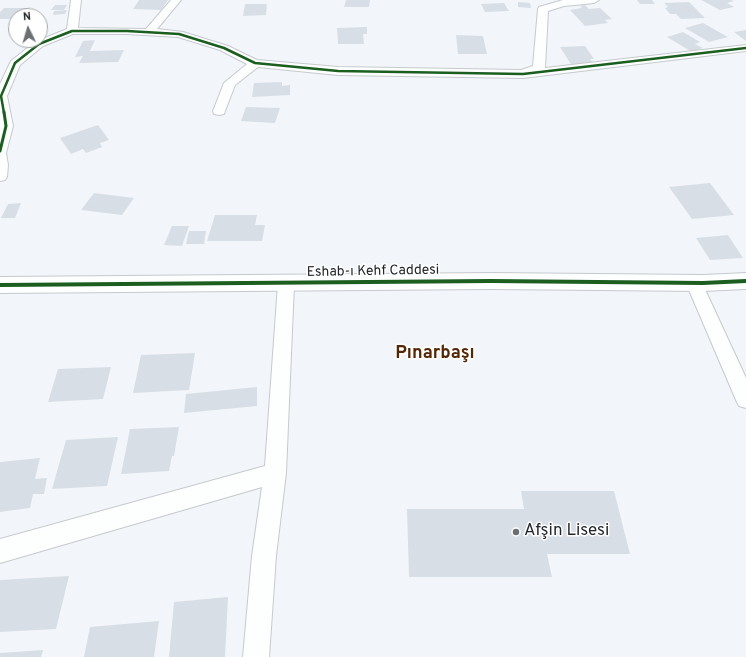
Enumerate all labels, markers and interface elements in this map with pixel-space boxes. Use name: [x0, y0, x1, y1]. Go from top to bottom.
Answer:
north arrow: [8, 8, 48, 48]
text: N: [22, 10, 32, 24]
street label: Eshab-ı Kehf Caddesi: [307, 262, 439, 282]
district label: Pınarbaşı: [395, 343, 475, 365]
place label: Afşin Lisesi: [524, 522, 609, 542]
marker: Afşin Lisesi: [511, 527, 521, 537]

